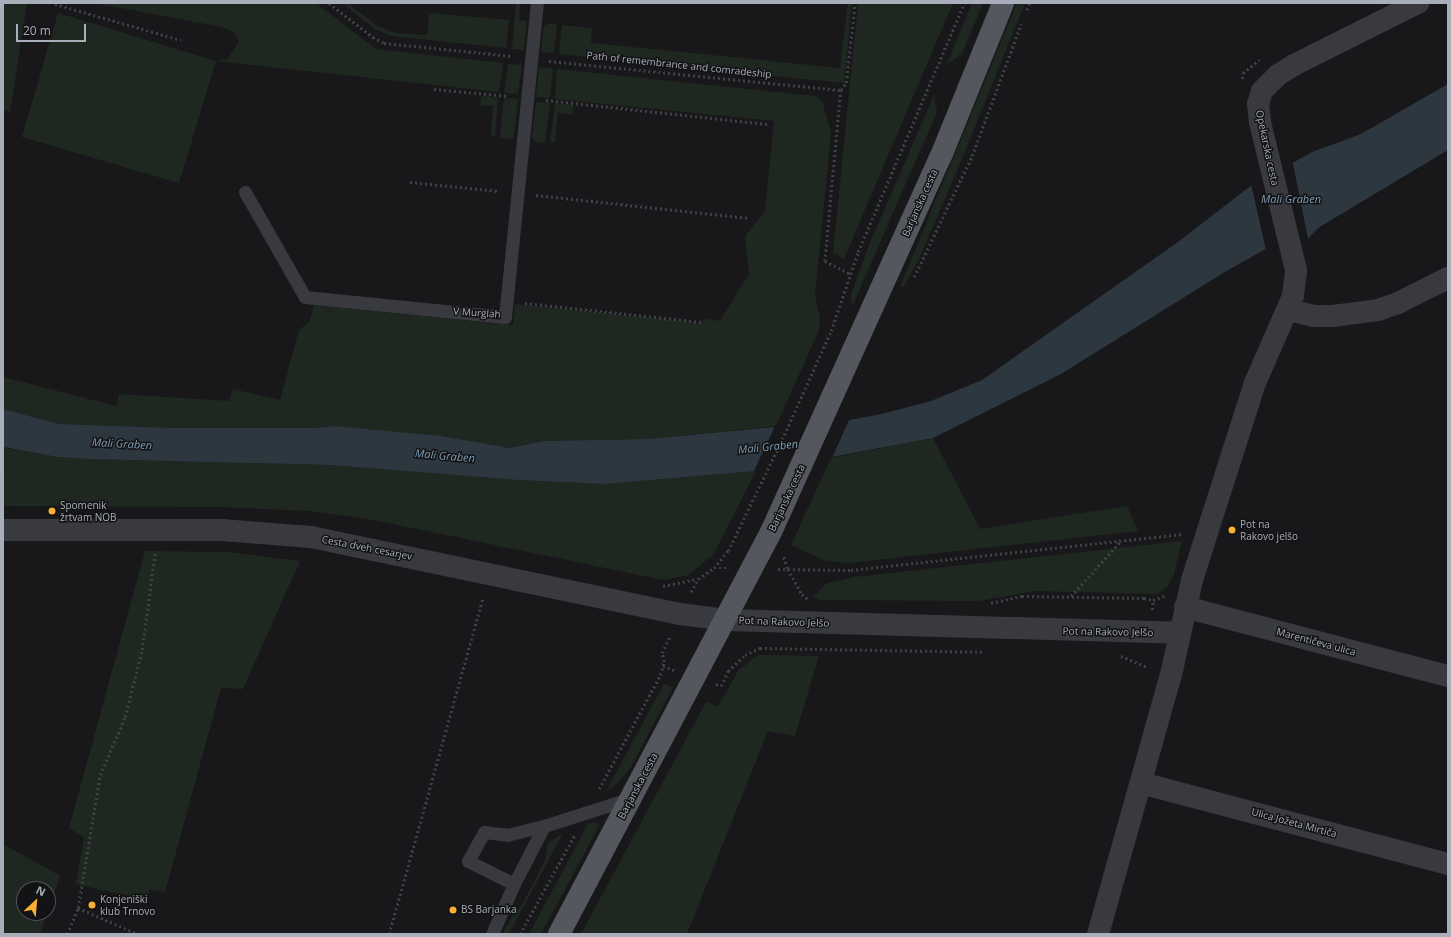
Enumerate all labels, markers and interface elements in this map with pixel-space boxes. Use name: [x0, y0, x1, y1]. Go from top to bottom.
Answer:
scale bar: [18, 16, 88, 42]
text: 20 m: [23, 22, 51, 39]
street label: Path of remembrance and comradeship: [586, 49, 772, 81]
street label: Opekarska cesta: [1253, 109, 1281, 187]
street label: Barjanska cesta: [900, 167, 940, 239]
water label: Mali Graben: [1261, 192, 1321, 206]
street label: V Murglah: [453, 305, 501, 321]
water label: Mali Graben: [92, 436, 152, 452]
water label: Mali Graben: [737, 437, 799, 457]
water label: Mali Graben: [415, 447, 475, 465]
street label: Barjanska cesta: [766, 462, 808, 534]
place label: Spomenik žrtvam NOB: [60, 499, 117, 522]
marker: Spomenik žrtvam NOB: [47, 506, 57, 516]
place label: Pot na Rakovo jelšo: [1240, 518, 1298, 542]
marker: Pot na Rakovo jelšo: [1227, 525, 1237, 535]
street label: Cesta dveh cesarjev: [321, 533, 413, 563]
street label: Pot na Rakovo Jelšo: [738, 614, 830, 630]
street label: Pot na Rakovo Jelšo: [1063, 625, 1153, 639]
street label: Marentičeva ulica: [1275, 626, 1357, 658]
street label: Barjanska cesta: [616, 751, 660, 821]
street label: Ulica Jožeta Mirtiča: [1250, 806, 1338, 840]
north arrow: [16, 881, 56, 921]
text: N: [34, 882, 48, 899]
place label: Konjeniški klub Trnovo: [100, 893, 155, 916]
marker: Konjeniški klub Trnovo: [87, 900, 97, 910]
place label: BS Barjanka: [461, 904, 517, 916]
marker: BS Barjanka: [448, 905, 458, 915]

